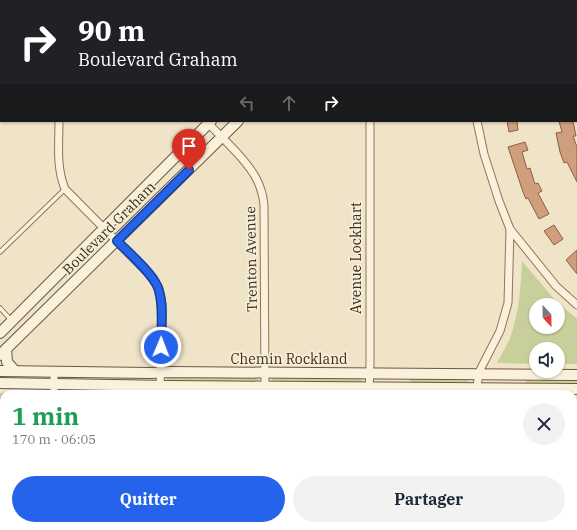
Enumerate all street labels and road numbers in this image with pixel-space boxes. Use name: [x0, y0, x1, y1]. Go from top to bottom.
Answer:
street label: Boulevard Graham: [59, 178, 159, 278]
street label: Avenue Lockhart: [347, 202, 365, 314]
street label: Trenton Avenue: [241, 206, 261, 312]
street label: Chemin Rockland: [230, 350, 348, 368]

